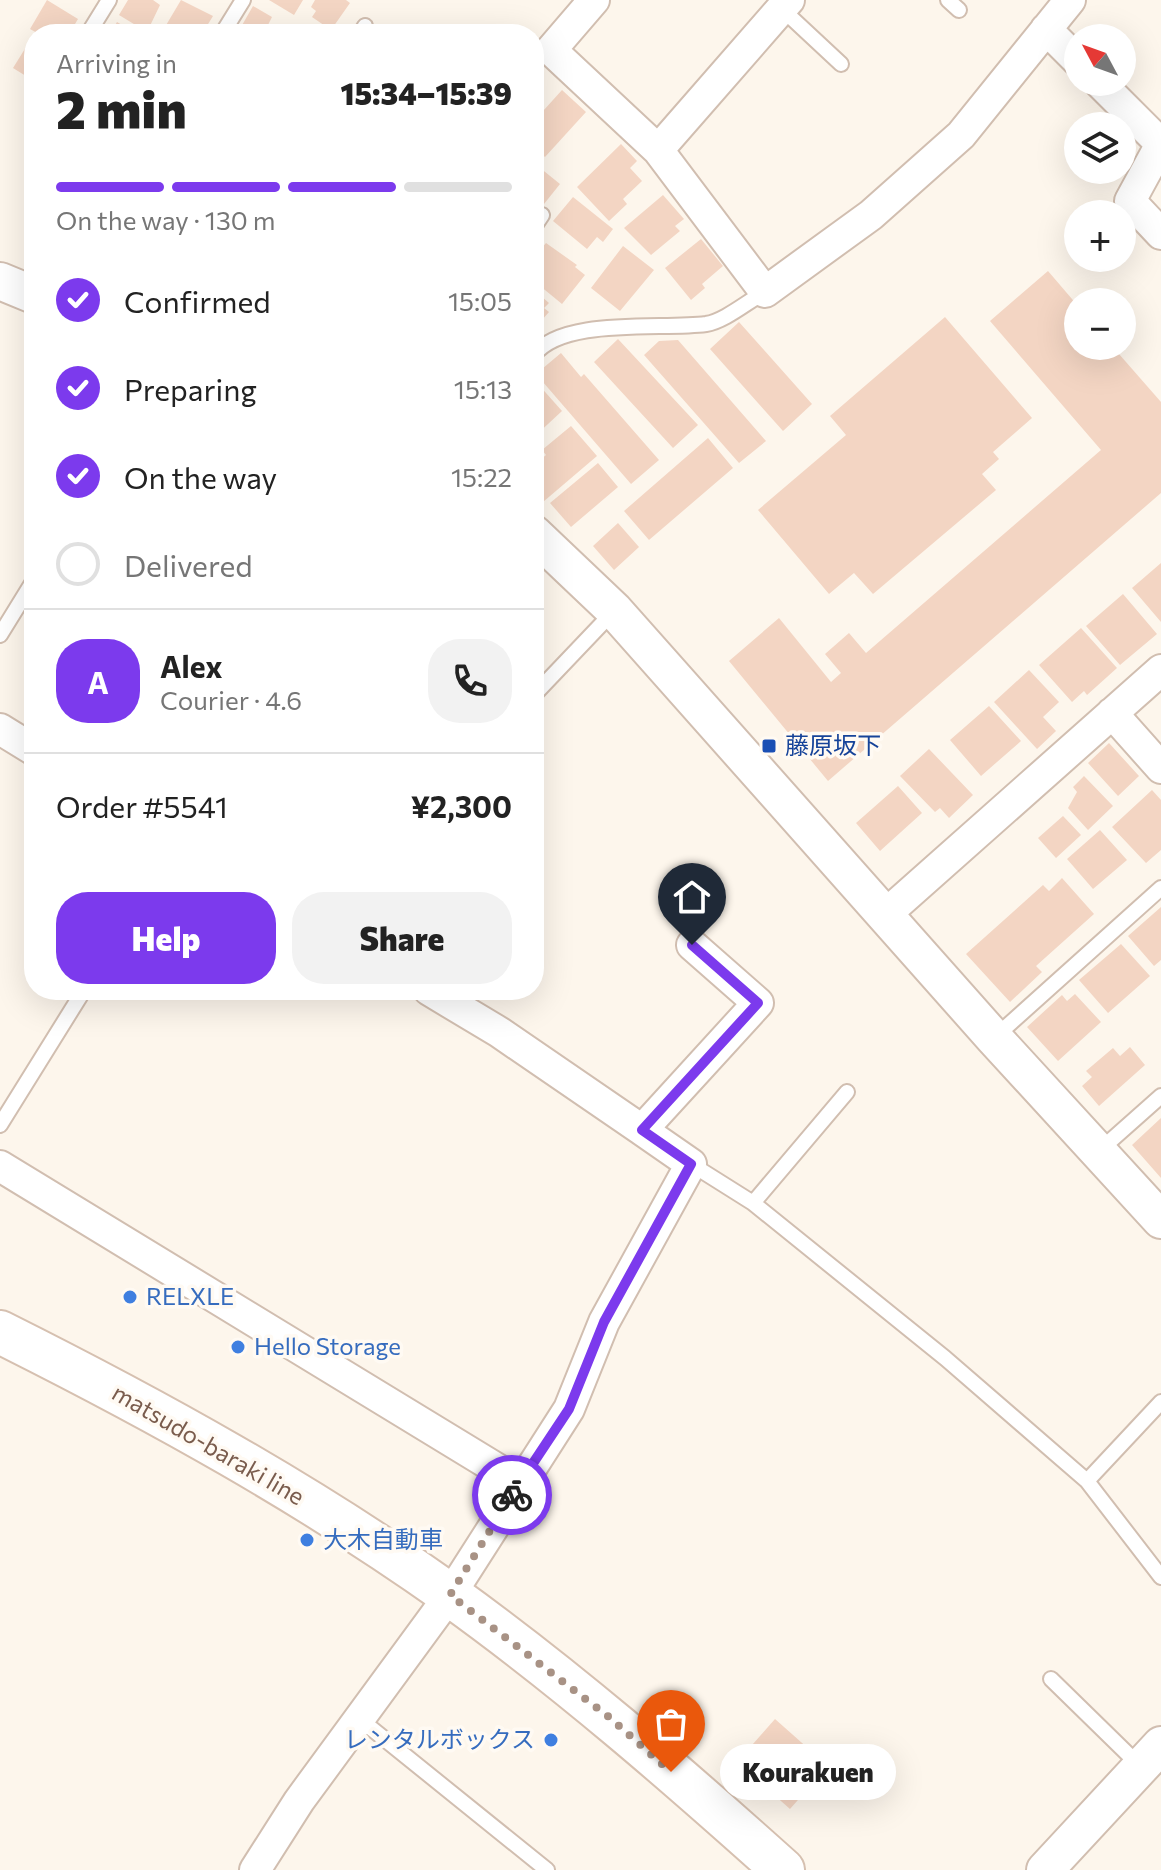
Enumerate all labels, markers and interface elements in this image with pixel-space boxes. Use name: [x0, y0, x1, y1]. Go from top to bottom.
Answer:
north arrow: [1064, 24, 1136, 96]
map controls: [1064, 24, 1136, 360]
text: Arriving in: [56, 47, 177, 78]
text: 15:34–15:39: [340, 74, 512, 111]
text: 2 min: [56, 76, 187, 140]
button: layers: [1064, 112, 1136, 184]
button: +: [1064, 200, 1136, 272]
text: On the way · 130 m: [56, 204, 275, 235]
icon: check: [56, 278, 100, 322]
text: Confirmed: [124, 282, 271, 319]
text: 15:05: [448, 285, 512, 316]
button: −: [1064, 288, 1136, 360]
icon: check: [56, 366, 100, 410]
text: Preparing: [124, 370, 257, 407]
text: 15:13: [454, 373, 512, 404]
icon: check: [56, 454, 100, 498]
text: On the way: [124, 458, 277, 495]
text: 15:22: [451, 461, 512, 492]
text: Delivered: [124, 546, 253, 583]
button: phone: [428, 639, 512, 723]
text: Alex: [160, 647, 223, 684]
text: A: [87, 663, 109, 700]
text: Courier · 4.6: [160, 684, 302, 715]
place label: 藤原坂下: [785, 730, 881, 759]
marker: 藤原坂下: [760, 737, 778, 755]
text: Order #5541: [56, 787, 228, 824]
text: ¥2,300: [411, 787, 512, 824]
pin: [658, 863, 726, 945]
icon: home: [670, 875, 714, 919]
button: Help: [56, 892, 276, 984]
button: Share: [292, 892, 512, 984]
place label: RELXLE: [146, 1281, 234, 1310]
marker: RELXLE: [121, 1288, 139, 1306]
place label: Hello Storage: [254, 1331, 401, 1360]
marker: Hello Storage: [229, 1338, 247, 1356]
street label: matsudo-baraki line: [107, 1377, 310, 1511]
courier: [472, 1455, 552, 1535]
icon: bike: [490, 1473, 534, 1517]
place label: 大木自動車: [323, 1524, 443, 1553]
marker: 大木自動車: [298, 1531, 316, 1549]
pin: [637, 1690, 705, 1772]
icon: bag: [649, 1702, 693, 1746]
place label: レンタルボックス: [344, 1724, 535, 1753]
marker: レンタルボックス: [542, 1731, 560, 1749]
callout: Kourakuen: [719, 1744, 895, 1800]
text: Kourakuen: [742, 1756, 874, 1787]

